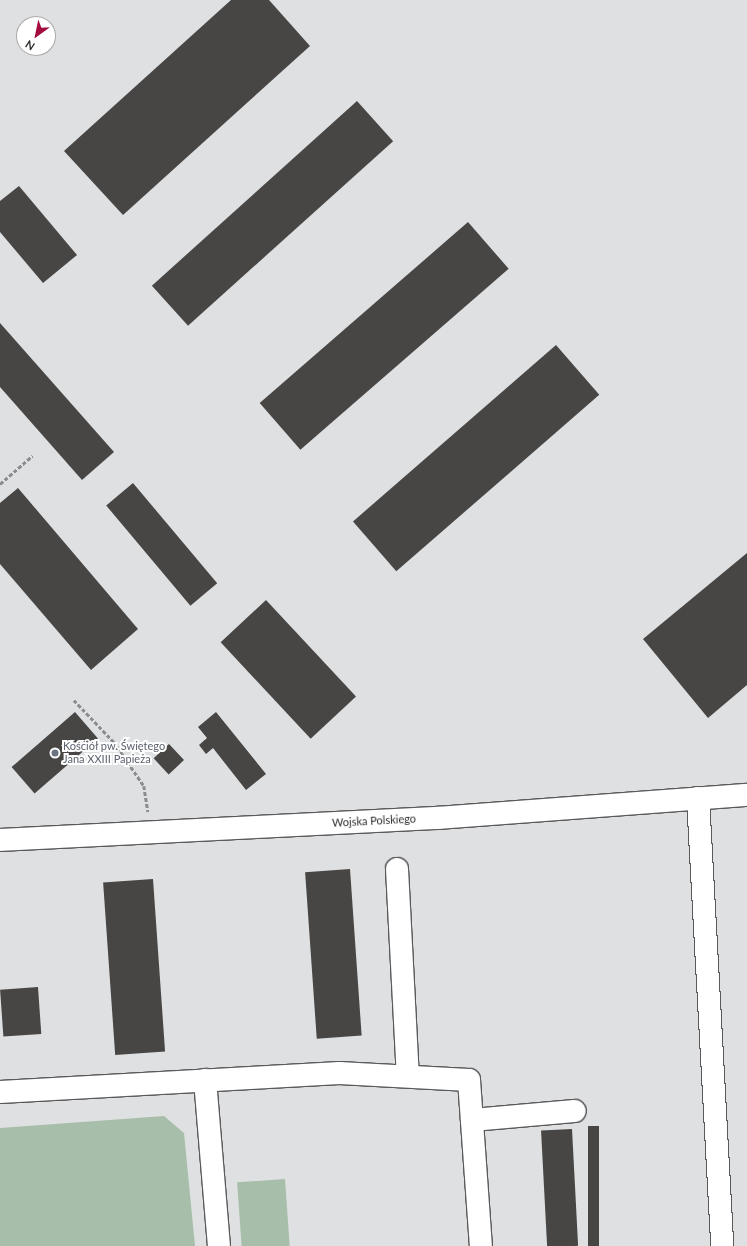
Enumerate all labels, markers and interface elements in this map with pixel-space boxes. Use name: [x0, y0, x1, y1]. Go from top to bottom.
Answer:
north arrow: [16, 16, 56, 56]
text: N: [23, 38, 37, 53]
place label: Kościół pw. Świętego Jana XXIII Papieża: [63, 740, 166, 766]
marker: Kościół pw. Świętego Jana XXIII Papieża: [50, 748, 60, 758]
street label: Wojska Polskiego: [332, 812, 416, 830]

